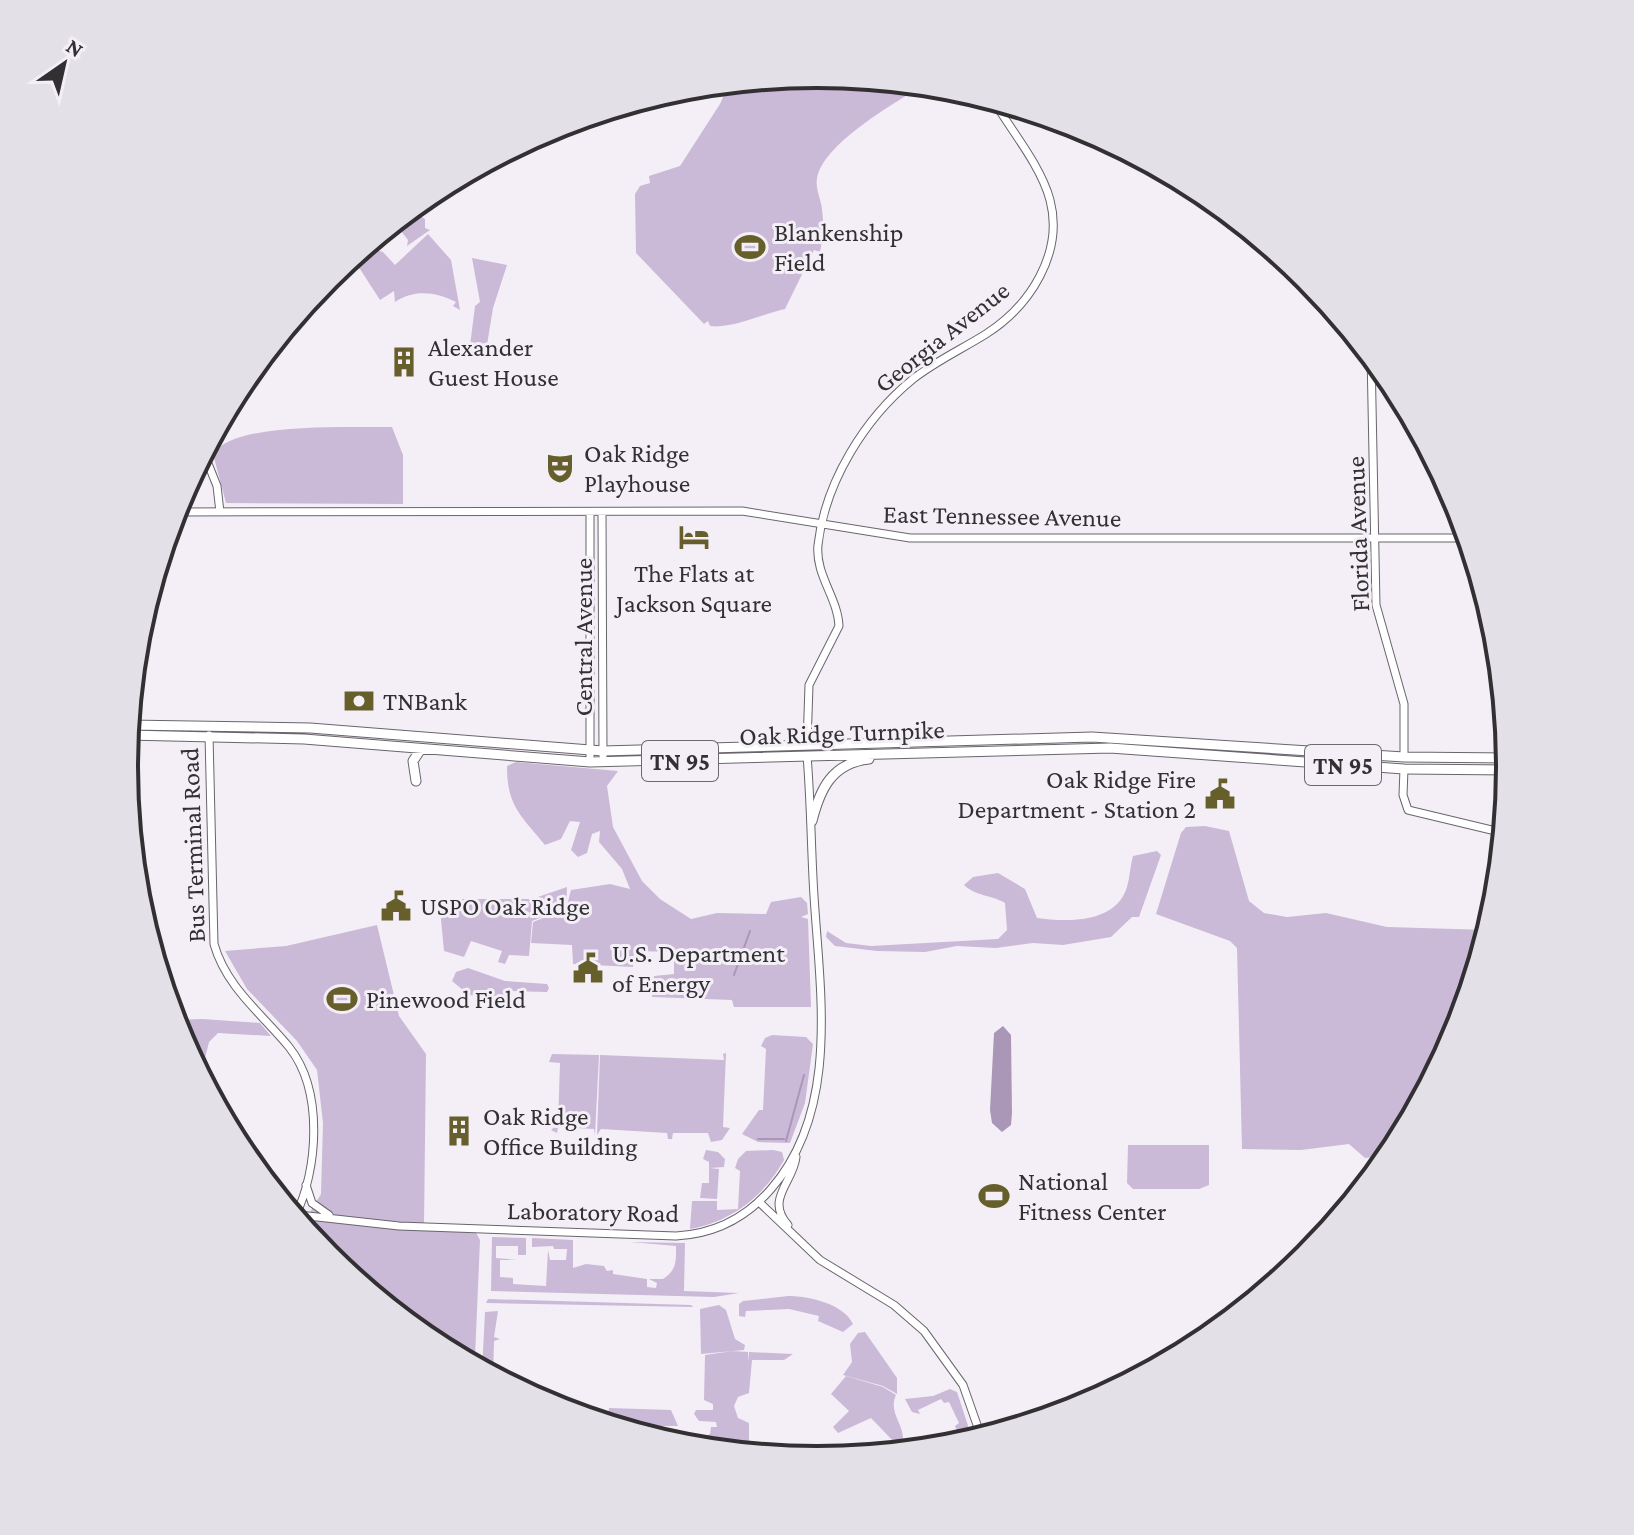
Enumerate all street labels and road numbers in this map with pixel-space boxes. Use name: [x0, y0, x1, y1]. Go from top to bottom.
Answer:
street label: Georgia Avenue: [869, 276, 1015, 398]
street label: Florida Avenue: [1341, 456, 1375, 612]
street label: East Tennessee Avenue: [883, 499, 1121, 533]
street label: Central Avenue: [569, 558, 598, 716]
street label: Oak Ridge Turnpike: [739, 715, 945, 751]
road number: TN 95: [642, 741, 718, 781]
road number: TN 95: [1305, 745, 1381, 785]
street label: Bus Terminal Road: [175, 747, 211, 943]
street label: Laboratory Road: [507, 1196, 680, 1228]

